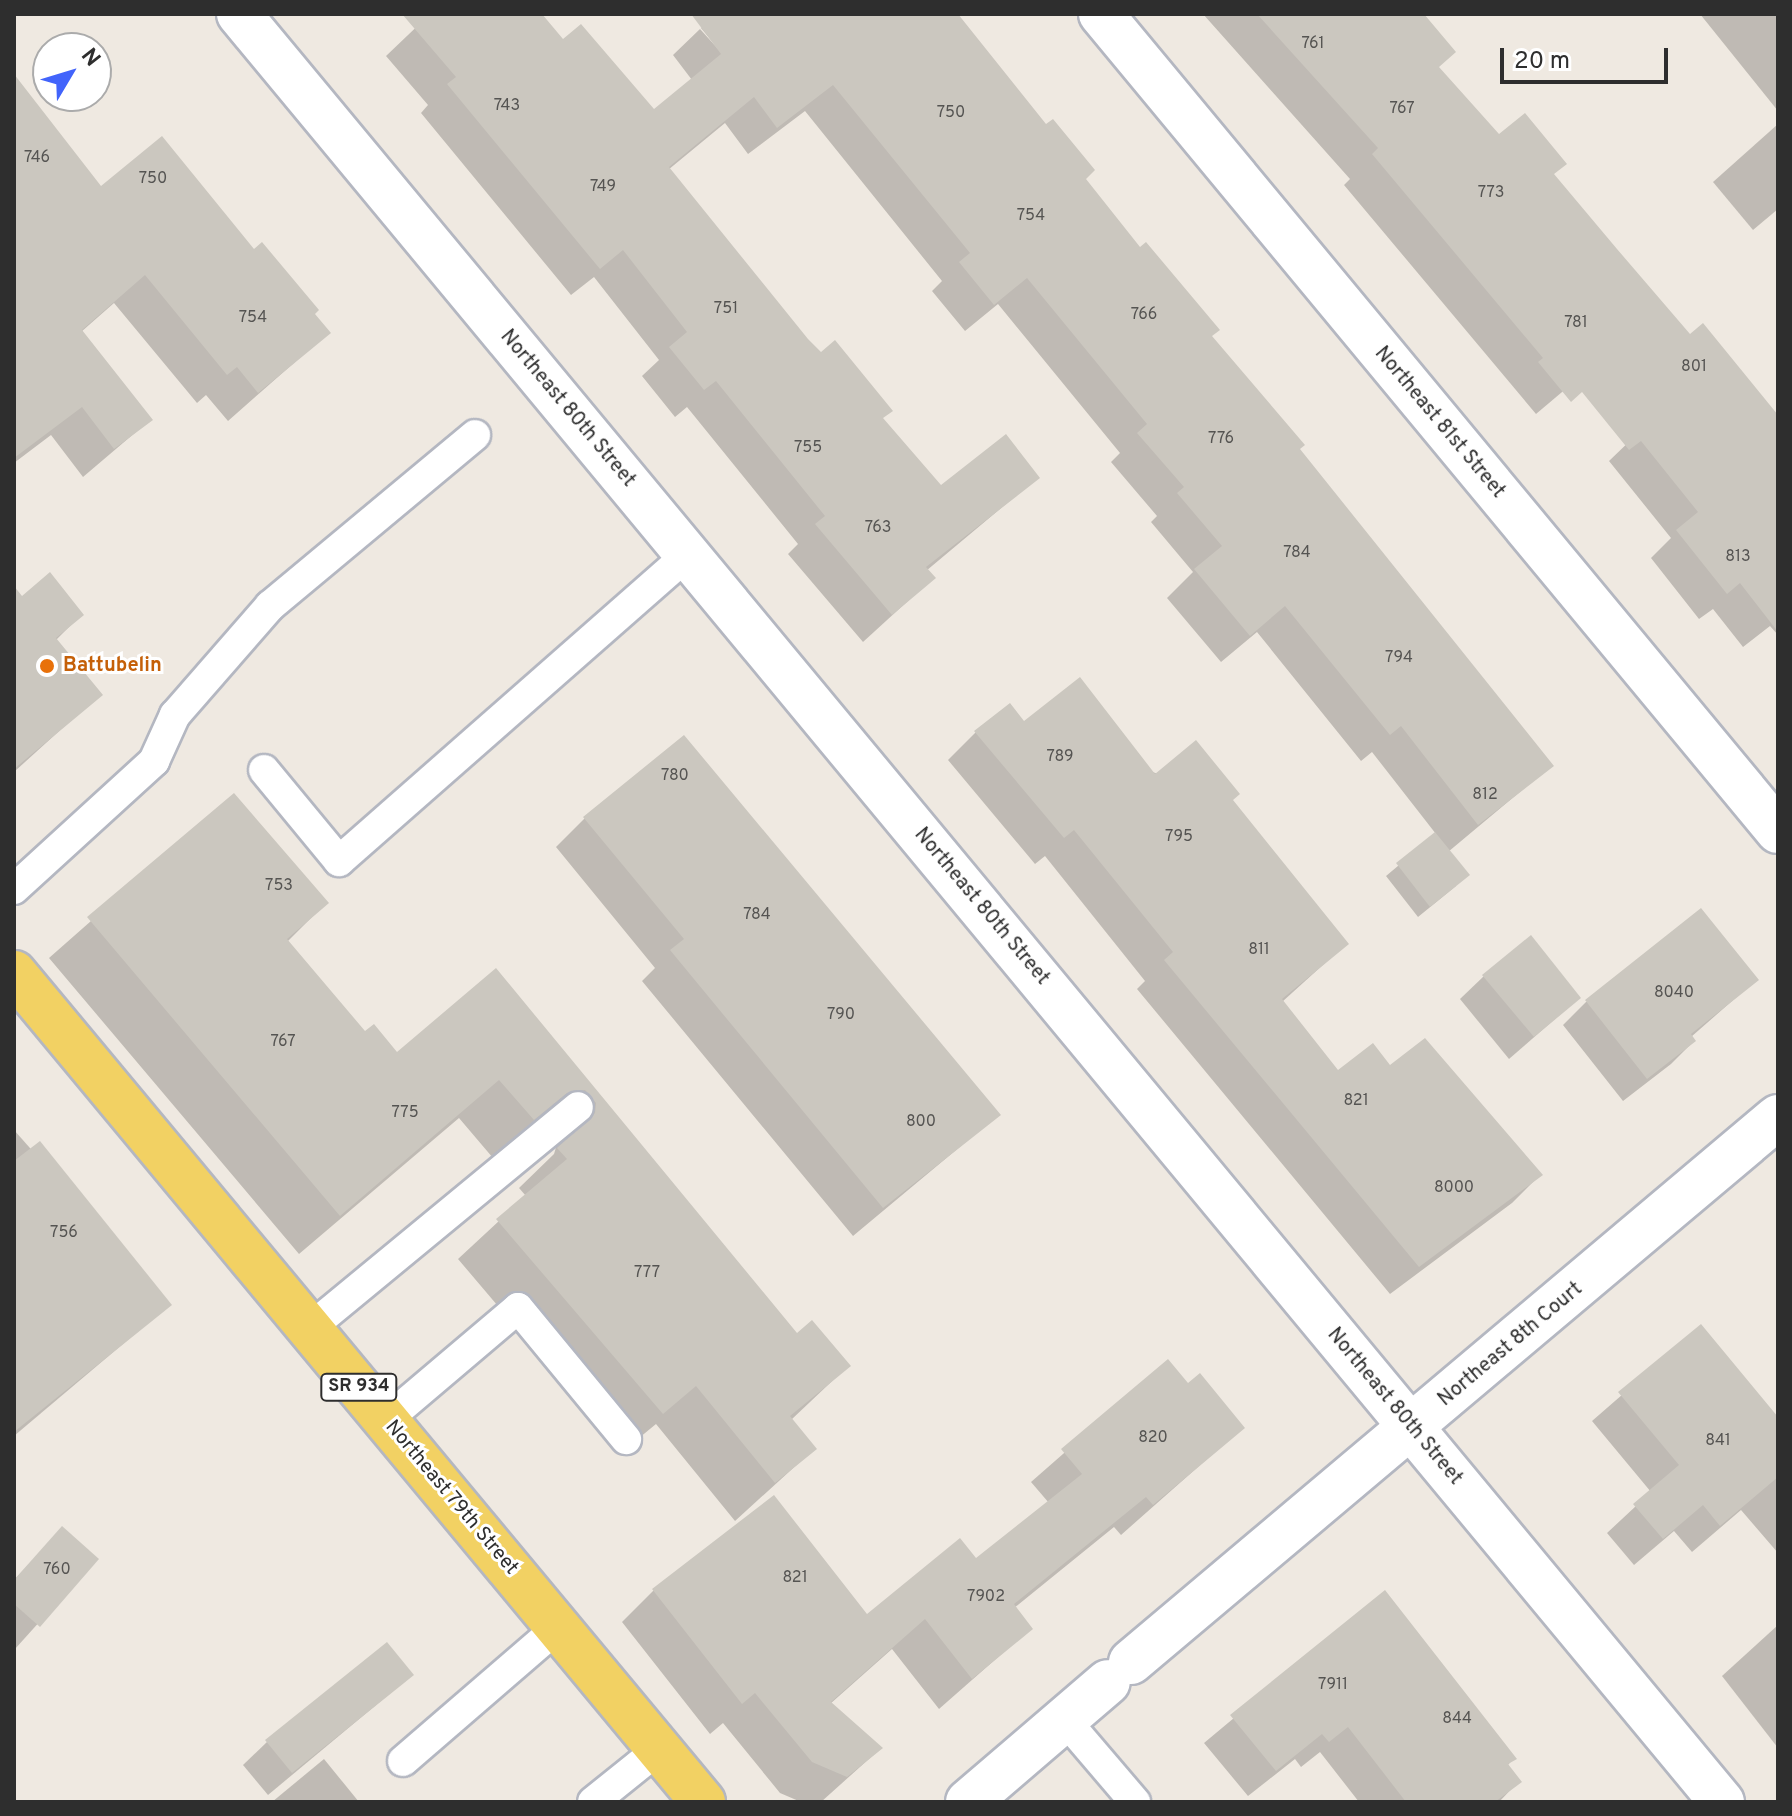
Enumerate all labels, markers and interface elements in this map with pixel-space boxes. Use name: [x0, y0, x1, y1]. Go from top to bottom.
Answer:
north arrow: [32, 32, 112, 112]
scale bar: [1504, 32, 1672, 82]
house number: 761: [1301, 34, 1325, 54]
text: N: [74, 44, 105, 73]
text: 20 m: [1514, 47, 1570, 77]
house number: 743: [494, 96, 520, 116]
house number: 767: [1389, 99, 1415, 119]
house number: 750: [937, 103, 965, 123]
house number: 746: [24, 148, 50, 168]
house number: 750: [139, 169, 167, 189]
house number: 749: [590, 177, 616, 197]
house number: 773: [1478, 183, 1504, 203]
house number: 754: [1017, 206, 1045, 226]
house number: 751: [714, 299, 738, 319]
house number: 766: [1131, 305, 1157, 325]
house number: 754: [239, 308, 267, 328]
house number: 781: [1564, 313, 1588, 333]
street label: Northeast 80th Street: [494, 326, 640, 492]
street label: Northeast 81st Street: [1369, 342, 1509, 504]
house number: 801: [1681, 357, 1707, 377]
house number: 776: [1208, 429, 1234, 449]
house number: 755: [794, 438, 822, 458]
house number: 763: [865, 518, 891, 538]
house number: 784: [1283, 543, 1311, 563]
house number: 813: [1725, 547, 1751, 567]
house number: 794: [1385, 648, 1413, 668]
place label: Battubelin: [63, 654, 162, 678]
marker: Battubelin: [38, 657, 56, 675]
house number: 789: [1047, 747, 1073, 767]
house number: 780: [661, 766, 689, 786]
house number: 812: [1472, 785, 1498, 805]
street label: Northeast 80th Street: [908, 824, 1054, 990]
house number: 795: [1165, 827, 1193, 847]
house number: 753: [265, 876, 293, 896]
house number: 784: [743, 905, 771, 925]
house number: 811: [1248, 940, 1270, 960]
house number: 8040: [1654, 983, 1694, 1003]
house number: 790: [827, 1005, 855, 1025]
house number: 767: [270, 1032, 296, 1052]
house number: 821: [1343, 1091, 1369, 1111]
house number: 775: [391, 1103, 419, 1123]
house number: 800: [906, 1112, 936, 1132]
house number: 8000: [1434, 1178, 1474, 1198]
house number: 756: [50, 1223, 78, 1243]
house number: 777: [634, 1263, 660, 1283]
street label: Northeast 8th Court: [1434, 1278, 1588, 1412]
street label: Northeast 80th Street: [1321, 1324, 1467, 1490]
road number: SR 934: [319, 1373, 399, 1401]
street label: Northeast 79th Street: [379, 1416, 523, 1580]
house number: 820: [1138, 1428, 1168, 1448]
house number: 841: [1705, 1431, 1731, 1451]
house number: 760: [43, 1560, 71, 1580]
house number: 821: [782, 1568, 808, 1588]
house number: 7902: [967, 1587, 1005, 1607]
house number: 7911: [1318, 1675, 1348, 1695]
house number: 844: [1442, 1709, 1472, 1729]

